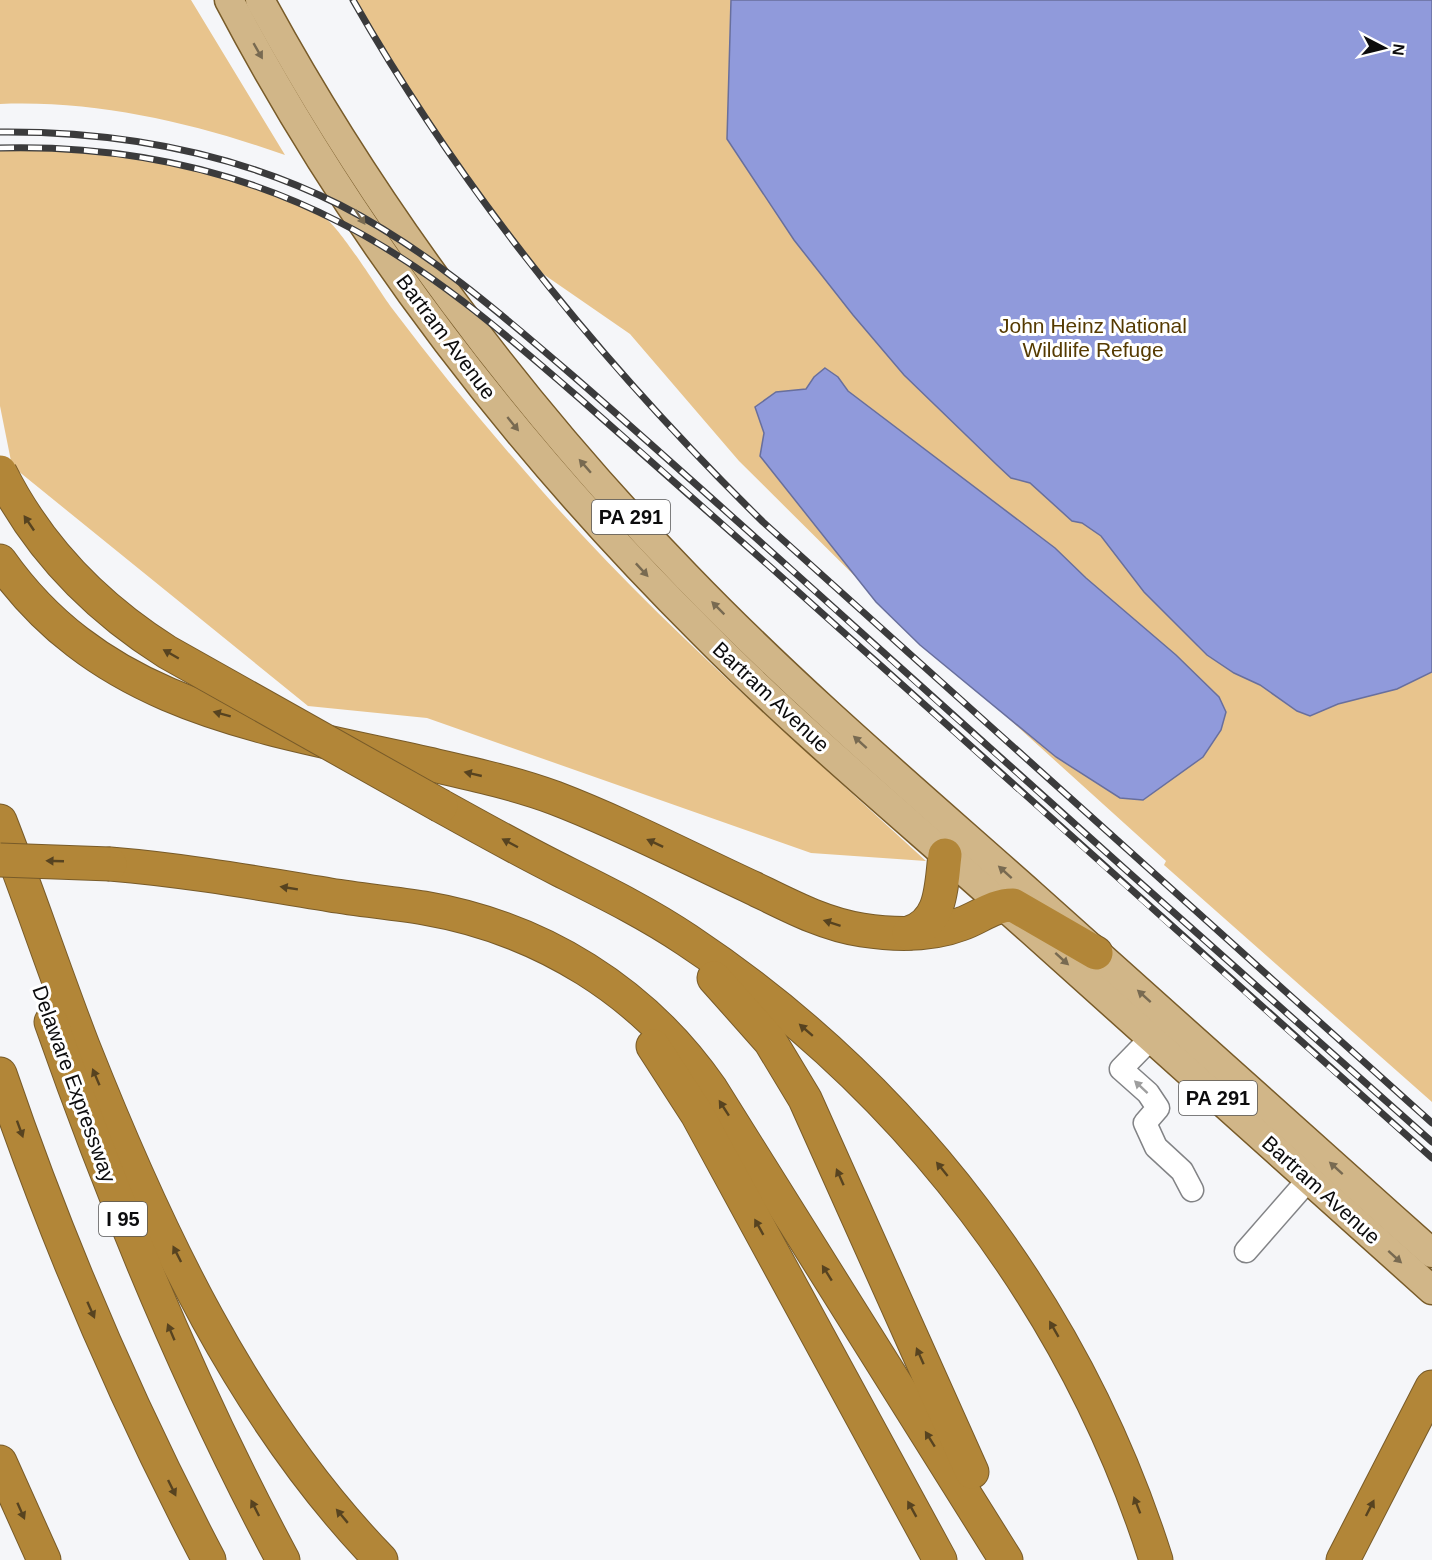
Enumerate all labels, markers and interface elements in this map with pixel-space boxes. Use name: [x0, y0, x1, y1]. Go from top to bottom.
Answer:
north arrow: [1354, 18, 1414, 78]
one-way arrow: [252, 43, 263, 59]
text: N: [1389, 43, 1408, 57]
one-way arrow: [354, 209, 365, 225]
street label: Bartram Avenue: [392, 270, 501, 404]
park label: John Heinz National Wildlife Refuge: [999, 314, 1187, 361]
one-way arrow: [506, 417, 518, 432]
one-way arrow: [579, 459, 592, 474]
road number: PA 291: [592, 500, 670, 534]
one-way arrow: [23, 515, 35, 531]
one-way arrow: [635, 563, 649, 578]
one-way arrow: [711, 602, 725, 616]
street label: Bartram Avenue: [709, 637, 834, 756]
one-way arrow: [162, 649, 179, 659]
one-way arrow: [213, 709, 231, 719]
one-way arrow: [853, 736, 868, 749]
one-way arrow: [464, 769, 482, 779]
one-way arrow: [501, 838, 518, 848]
one-way arrow: [646, 838, 663, 847]
one-way arrow: [45, 857, 64, 866]
one-way arrow: [998, 865, 1013, 879]
one-way arrow: [279, 883, 298, 892]
one-way arrow: [823, 918, 841, 927]
one-way arrow: [1054, 952, 1069, 965]
street label: Delaware Expressway: [28, 982, 121, 1186]
one-way arrow: [1136, 989, 1151, 1003]
one-way arrow: [799, 1024, 814, 1037]
one-way arrow: [91, 1067, 101, 1085]
one-way arrow: [1133, 1080, 1148, 1094]
road number: PA 291: [1179, 1081, 1257, 1115]
one-way arrow: [719, 1100, 730, 1116]
one-way arrow: [15, 1120, 25, 1138]
street label: Bartram Avenue: [1258, 1131, 1385, 1248]
one-way arrow: [936, 1161, 949, 1177]
one-way arrow: [1329, 1162, 1344, 1175]
one-way arrow: [836, 1169, 845, 1186]
road number: I 95: [99, 1202, 147, 1236]
one-way arrow: [754, 1218, 764, 1235]
one-way arrow: [172, 1246, 181, 1263]
one-way arrow: [1388, 1250, 1403, 1264]
one-way arrow: [822, 1265, 833, 1281]
one-way arrow: [86, 1302, 96, 1320]
one-way arrow: [1049, 1320, 1059, 1337]
one-way arrow: [166, 1323, 176, 1341]
one-way arrow: [915, 1347, 924, 1364]
one-way arrow: [925, 1431, 936, 1447]
one-way arrow: [168, 1479, 177, 1496]
one-way arrow: [1132, 1496, 1141, 1514]
one-way arrow: [1364, 1499, 1374, 1517]
one-way arrow: [251, 1500, 260, 1517]
one-way arrow: [907, 1500, 917, 1517]
one-way arrow: [17, 1502, 27, 1520]
one-way arrow: [336, 1509, 349, 1524]

